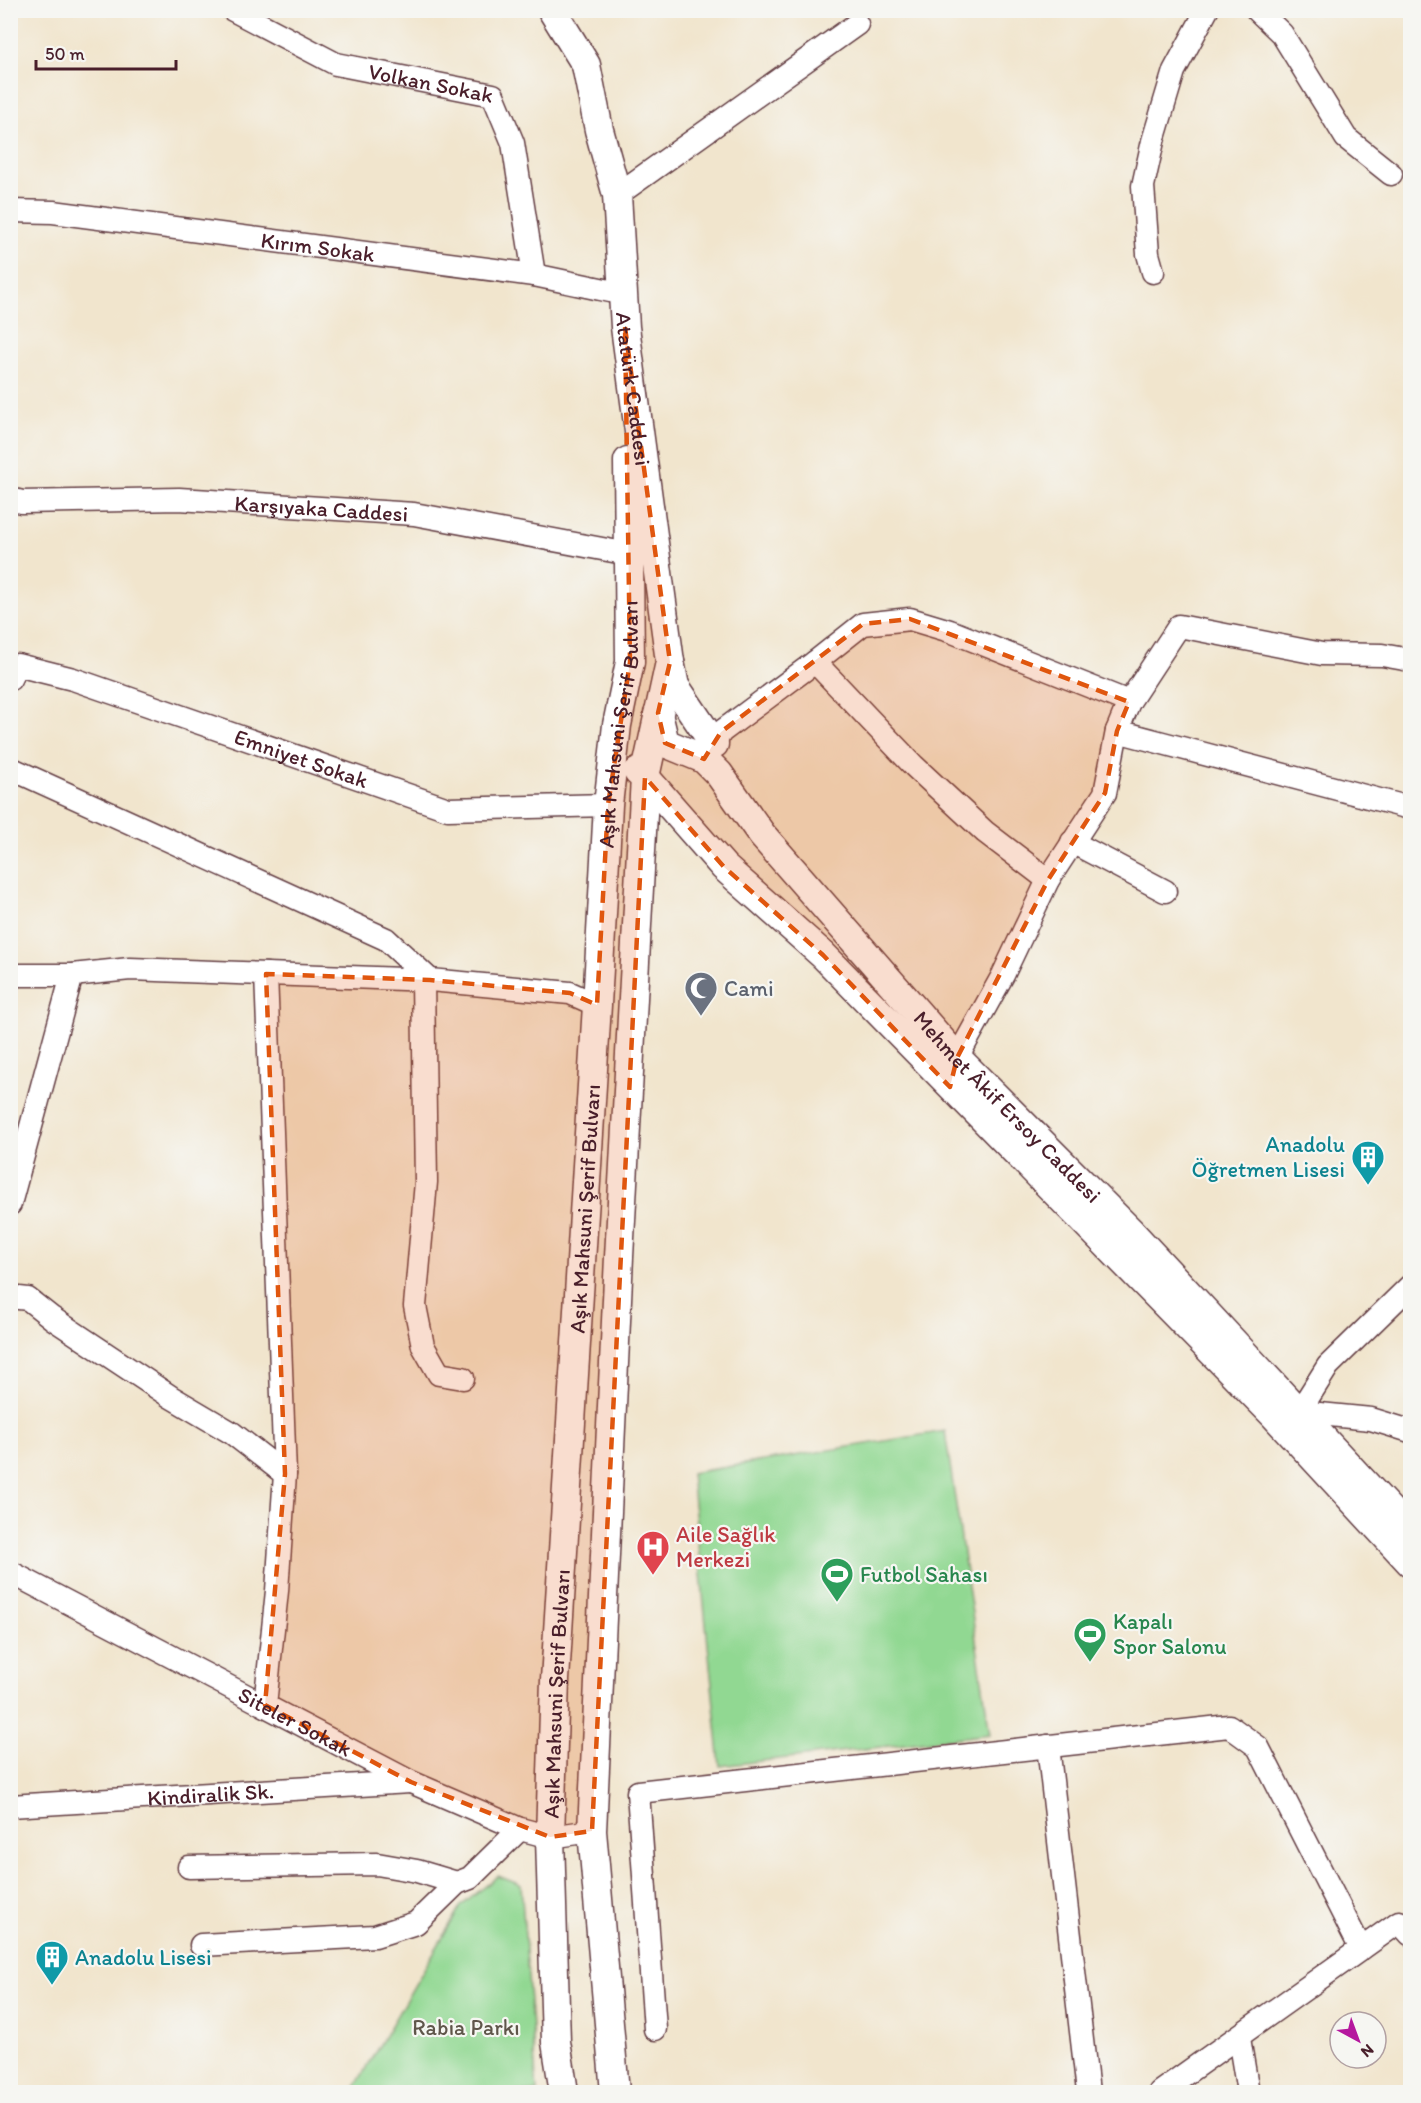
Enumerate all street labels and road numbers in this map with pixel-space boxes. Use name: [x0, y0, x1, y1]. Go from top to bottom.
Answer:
street label: Volkan Sokak: [366, 58, 496, 109]
street label: Kırım Sokak: [259, 226, 377, 268]
street label: Atatürk Caddesi: [610, 311, 656, 467]
street label: Karşıyaka Caddesi: [234, 490, 409, 528]
street label: Aşık Mahsuni Şerif Bulvarı: [593, 600, 645, 849]
street label: Emniyet Sokak: [231, 723, 372, 794]
street label: Mehmet Âkif Ersoy Caddesi: [908, 1005, 1107, 1208]
street label: Aşık Mahsuni Şerif Bulvarı: [564, 1083, 606, 1334]
street label: Aşık Mahsuni Şerif Bulvarı: [538, 1568, 576, 1819]
street label: Siteler Sokak: [234, 1681, 356, 1763]
street label: Kindiralik Sk.: [146, 1777, 275, 1812]

